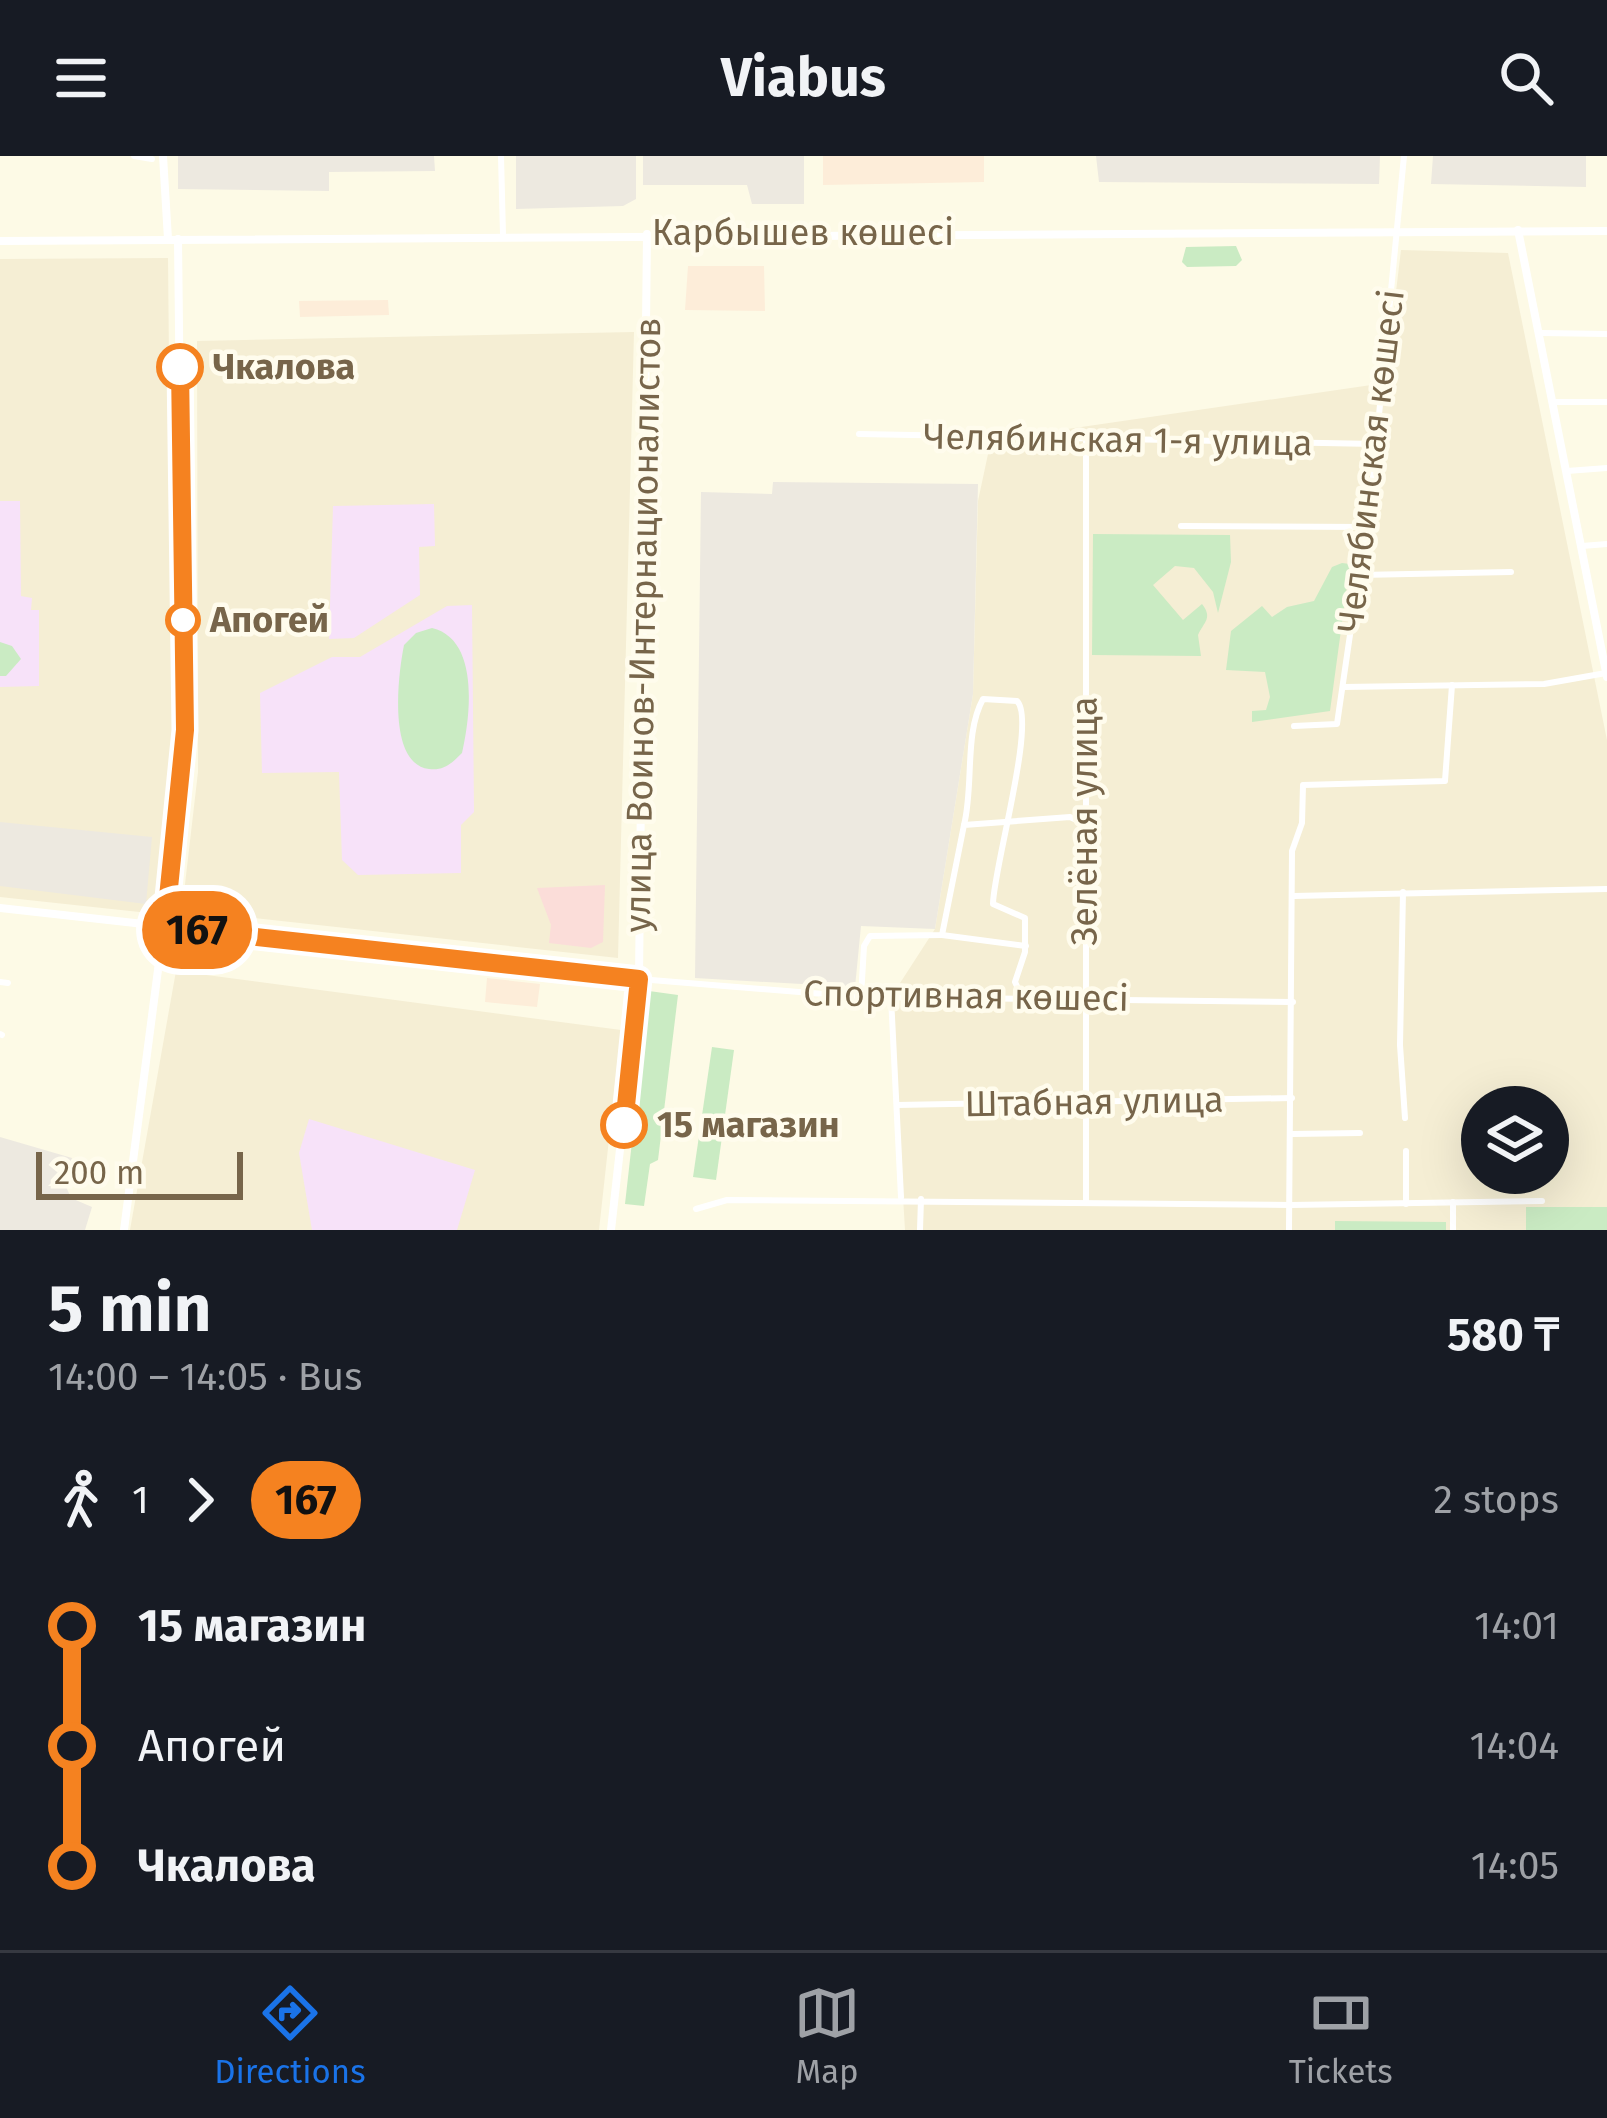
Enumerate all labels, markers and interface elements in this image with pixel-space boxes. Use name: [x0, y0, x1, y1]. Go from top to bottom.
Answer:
icon: menu: [48, 45, 114, 111]
icon: search: [1493, 45, 1559, 111]
text: Viabus: [721, 46, 886, 110]
street label: Карбышев көшесі: [652, 211, 954, 255]
street label: Челябинская көшесі: [1328, 287, 1414, 635]
street label: улица Воинов-Интернационалистов: [616, 317, 670, 933]
marker: Чкалова: [158, 345, 202, 389]
place label: Чкалова: [213, 345, 355, 389]
street label: Челябинская 1-я улица: [923, 415, 1313, 465]
place label: Апогей: [209, 598, 329, 642]
marker: Апогей: [167, 604, 199, 636]
street label: Зелёная улица: [1063, 697, 1107, 945]
line badge: 167: [128, 891, 266, 969]
text: 167: [166, 905, 228, 955]
street label: Спортивная көшесі: [803, 971, 1129, 1021]
street label: Штабная улица: [964, 1078, 1224, 1126]
map controls: [1461, 1086, 1569, 1194]
button: layers: [1461, 1086, 1569, 1194]
marker: 15 магазин: [602, 1103, 646, 1147]
place label: 15 магазин: [657, 1103, 840, 1147]
scale bar: [36, 1146, 243, 1199]
text: 200 m: [54, 1153, 144, 1193]
text: 5 min: [48, 1269, 211, 1348]
text: 580 ₸: [1447, 1308, 1559, 1362]
text: 14:00 – 14:05 · Bus: [48, 1354, 362, 1400]
icon: walk: [48, 1467, 114, 1533]
icon: forward: [167, 1467, 233, 1533]
text: 167: [275, 1475, 337, 1525]
text: 1: [132, 1477, 149, 1523]
text: 2 stops: [1433, 1477, 1559, 1523]
text: 15 магазин: [138, 1599, 366, 1653]
text: 14:01: [1474, 1603, 1559, 1649]
text: Апогей: [138, 1719, 286, 1773]
text: 14:04: [1469, 1723, 1559, 1769]
text: Чкалова: [138, 1839, 316, 1893]
text: 14:05: [1471, 1843, 1559, 1889]
tab: Directions: [214, 1980, 366, 2092]
tab: Map: [794, 1980, 860, 2092]
tab: Tickets: [1289, 1980, 1393, 2092]

